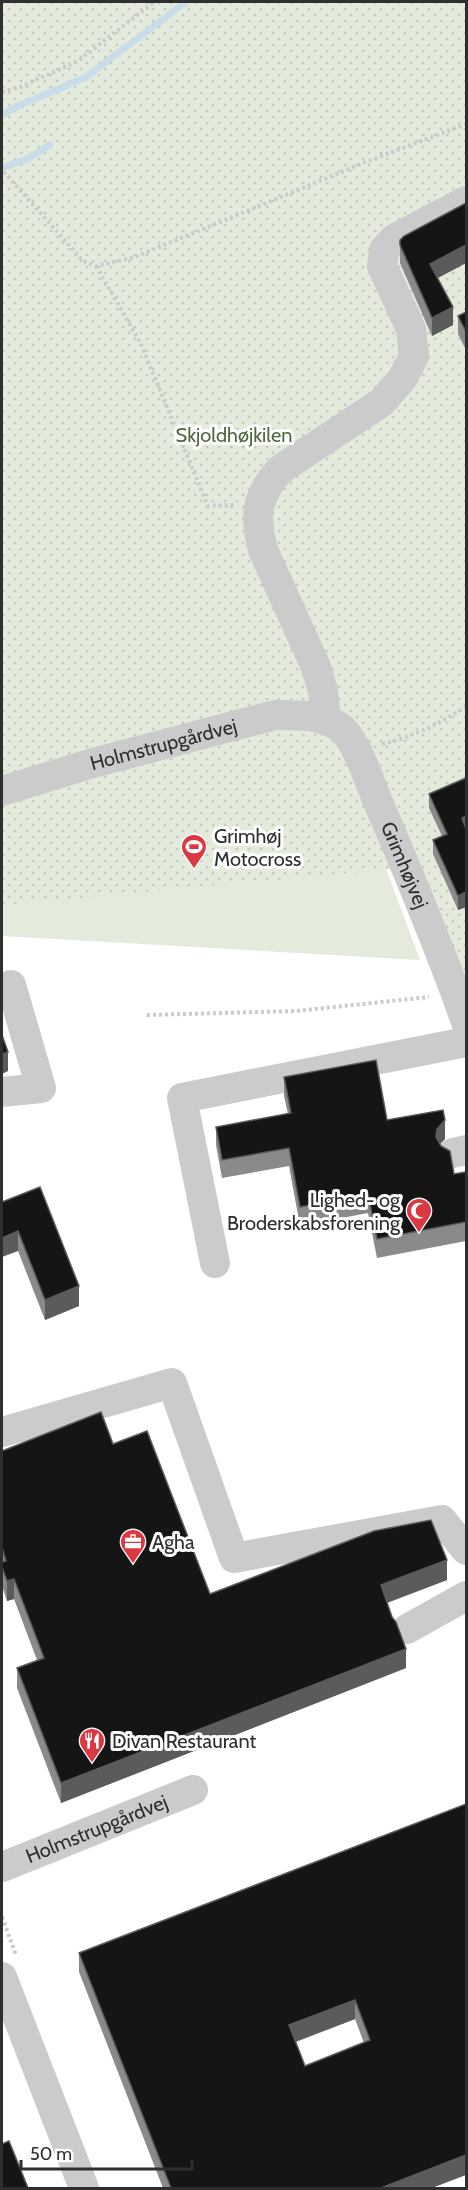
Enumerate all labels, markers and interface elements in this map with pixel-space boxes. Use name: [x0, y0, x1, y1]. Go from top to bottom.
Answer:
park label: Skjoldhøjkilen: [176, 423, 292, 447]
street label: Holmstrupgårdvej: [87, 714, 239, 775]
street label: Grimhøjvej: [376, 818, 434, 912]
place label: Grimhøj Motocross: [214, 824, 301, 871]
sports icon: Grimhøj Motocross: [179, 832, 209, 870]
place label: Lighed- og Broderskabsforening: [227, 1188, 401, 1235]
mosque icon: Lighed- og Broderskabsforening: [404, 1196, 434, 1234]
office icon: Agha: [118, 1527, 148, 1565]
place label: Agha: [152, 1530, 195, 1554]
restaurant icon: Divan Restaurant: [77, 1726, 107, 1764]
place label: Divan Restaurant: [112, 1729, 256, 1753]
street label: Holmstrupgårdvej: [22, 1789, 171, 1868]
scale bar: [21, 2133, 192, 2171]
text: 50 m: [30, 2143, 72, 2165]

